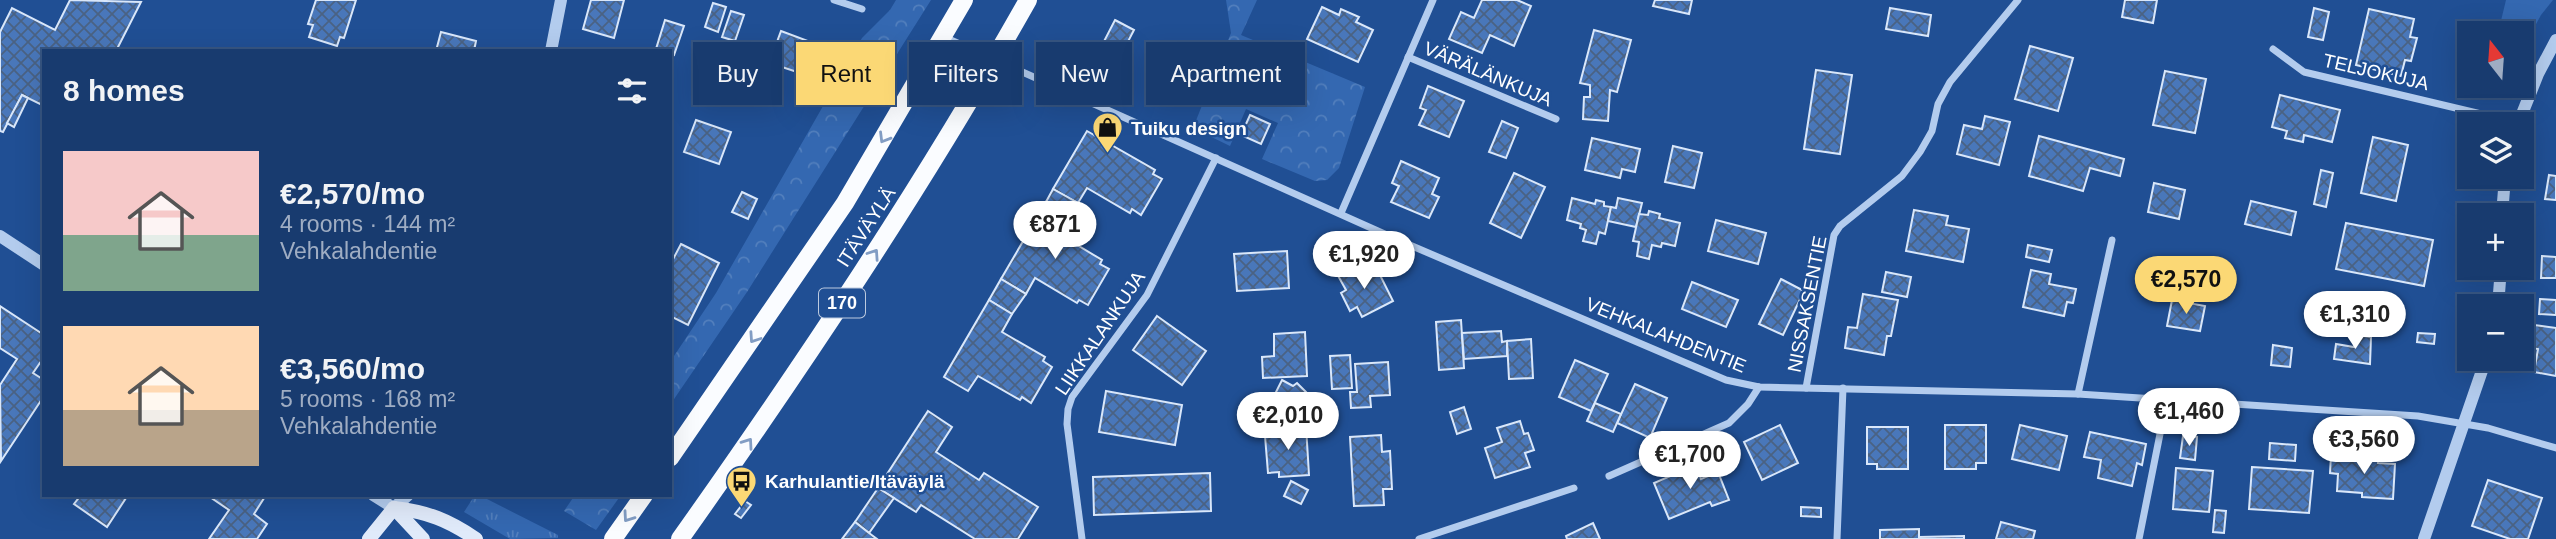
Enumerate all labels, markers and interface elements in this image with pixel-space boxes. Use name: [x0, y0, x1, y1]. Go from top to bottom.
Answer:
north arrow: [2457, 21, 2534, 98]
map controls: [2457, 21, 2534, 371]
street label: VÄRÄLÄNKUJA: [1421, 38, 1556, 111]
chip: Buy: [693, 42, 782, 105]
chip: Rent: [796, 42, 895, 105]
chip: Filters: [909, 42, 1022, 105]
chip: New: [1036, 42, 1132, 105]
chip: Apartment: [1146, 42, 1305, 105]
street label: TELJOKUJA: [2321, 50, 2431, 94]
icon: filters: [613, 72, 651, 110]
text: 8 homes: [63, 74, 185, 107]
shop icon: Tuiku design: [1091, 111, 1125, 155]
button: layers: [2457, 112, 2534, 189]
place label: Tuiku design: [1131, 118, 1247, 139]
one-way arrow: [879, 130, 892, 143]
text: €2,570/mo: [280, 177, 425, 210]
icon: home: [119, 179, 203, 263]
street label: ITÄVÄYLÄ: [832, 183, 900, 271]
pin: €871: [1014, 202, 1096, 261]
button: +: [2457, 203, 2534, 280]
text: 4 rooms · 144 m²: [280, 211, 455, 237]
text: €871: [1029, 211, 1081, 237]
pin: €1,920: [1307, 232, 1421, 291]
street label: NISSAKSENTIE: [1783, 234, 1831, 374]
text: Vehkalahdentie: [280, 238, 437, 264]
text: €1,920: [1329, 241, 1399, 267]
one-way arrow: [866, 249, 878, 262]
pin: €2,570: [2129, 256, 2243, 316]
text: €2,570: [2151, 266, 2221, 292]
street label: LIIKKALANKUJA: [1051, 267, 1149, 399]
road number: 170: [819, 288, 865, 318]
pin: €1,310: [2298, 292, 2412, 351]
street label: VEHKALAHDENTIE: [1583, 293, 1749, 377]
button: −: [2457, 294, 2534, 371]
text: €1,310: [2320, 301, 2390, 327]
one-way arrow: [749, 330, 762, 343]
text: €3,560/mo: [280, 352, 425, 385]
icon: home: [119, 354, 203, 438]
text: 5 rooms · 168 m²: [280, 386, 455, 412]
pin: €1,460: [2132, 388, 2246, 448]
pin: €2,010: [1231, 392, 1345, 452]
text: €1,460: [2154, 398, 2224, 424]
text: €2,010: [1253, 402, 1323, 428]
text: Vehkalahdentie: [280, 413, 437, 439]
pin: €3,560: [2307, 416, 2421, 476]
text: €3,560: [2329, 426, 2399, 452]
pin: €1,700: [1633, 432, 1747, 491]
one-way arrow: [740, 438, 752, 451]
text: €1,700: [1655, 441, 1725, 467]
bus stop icon: Karhulantie/Itäväylä: [725, 464, 759, 508]
place label: Karhulantie/Itäväylä: [765, 471, 945, 492]
one-way arrow: [624, 509, 637, 522]

